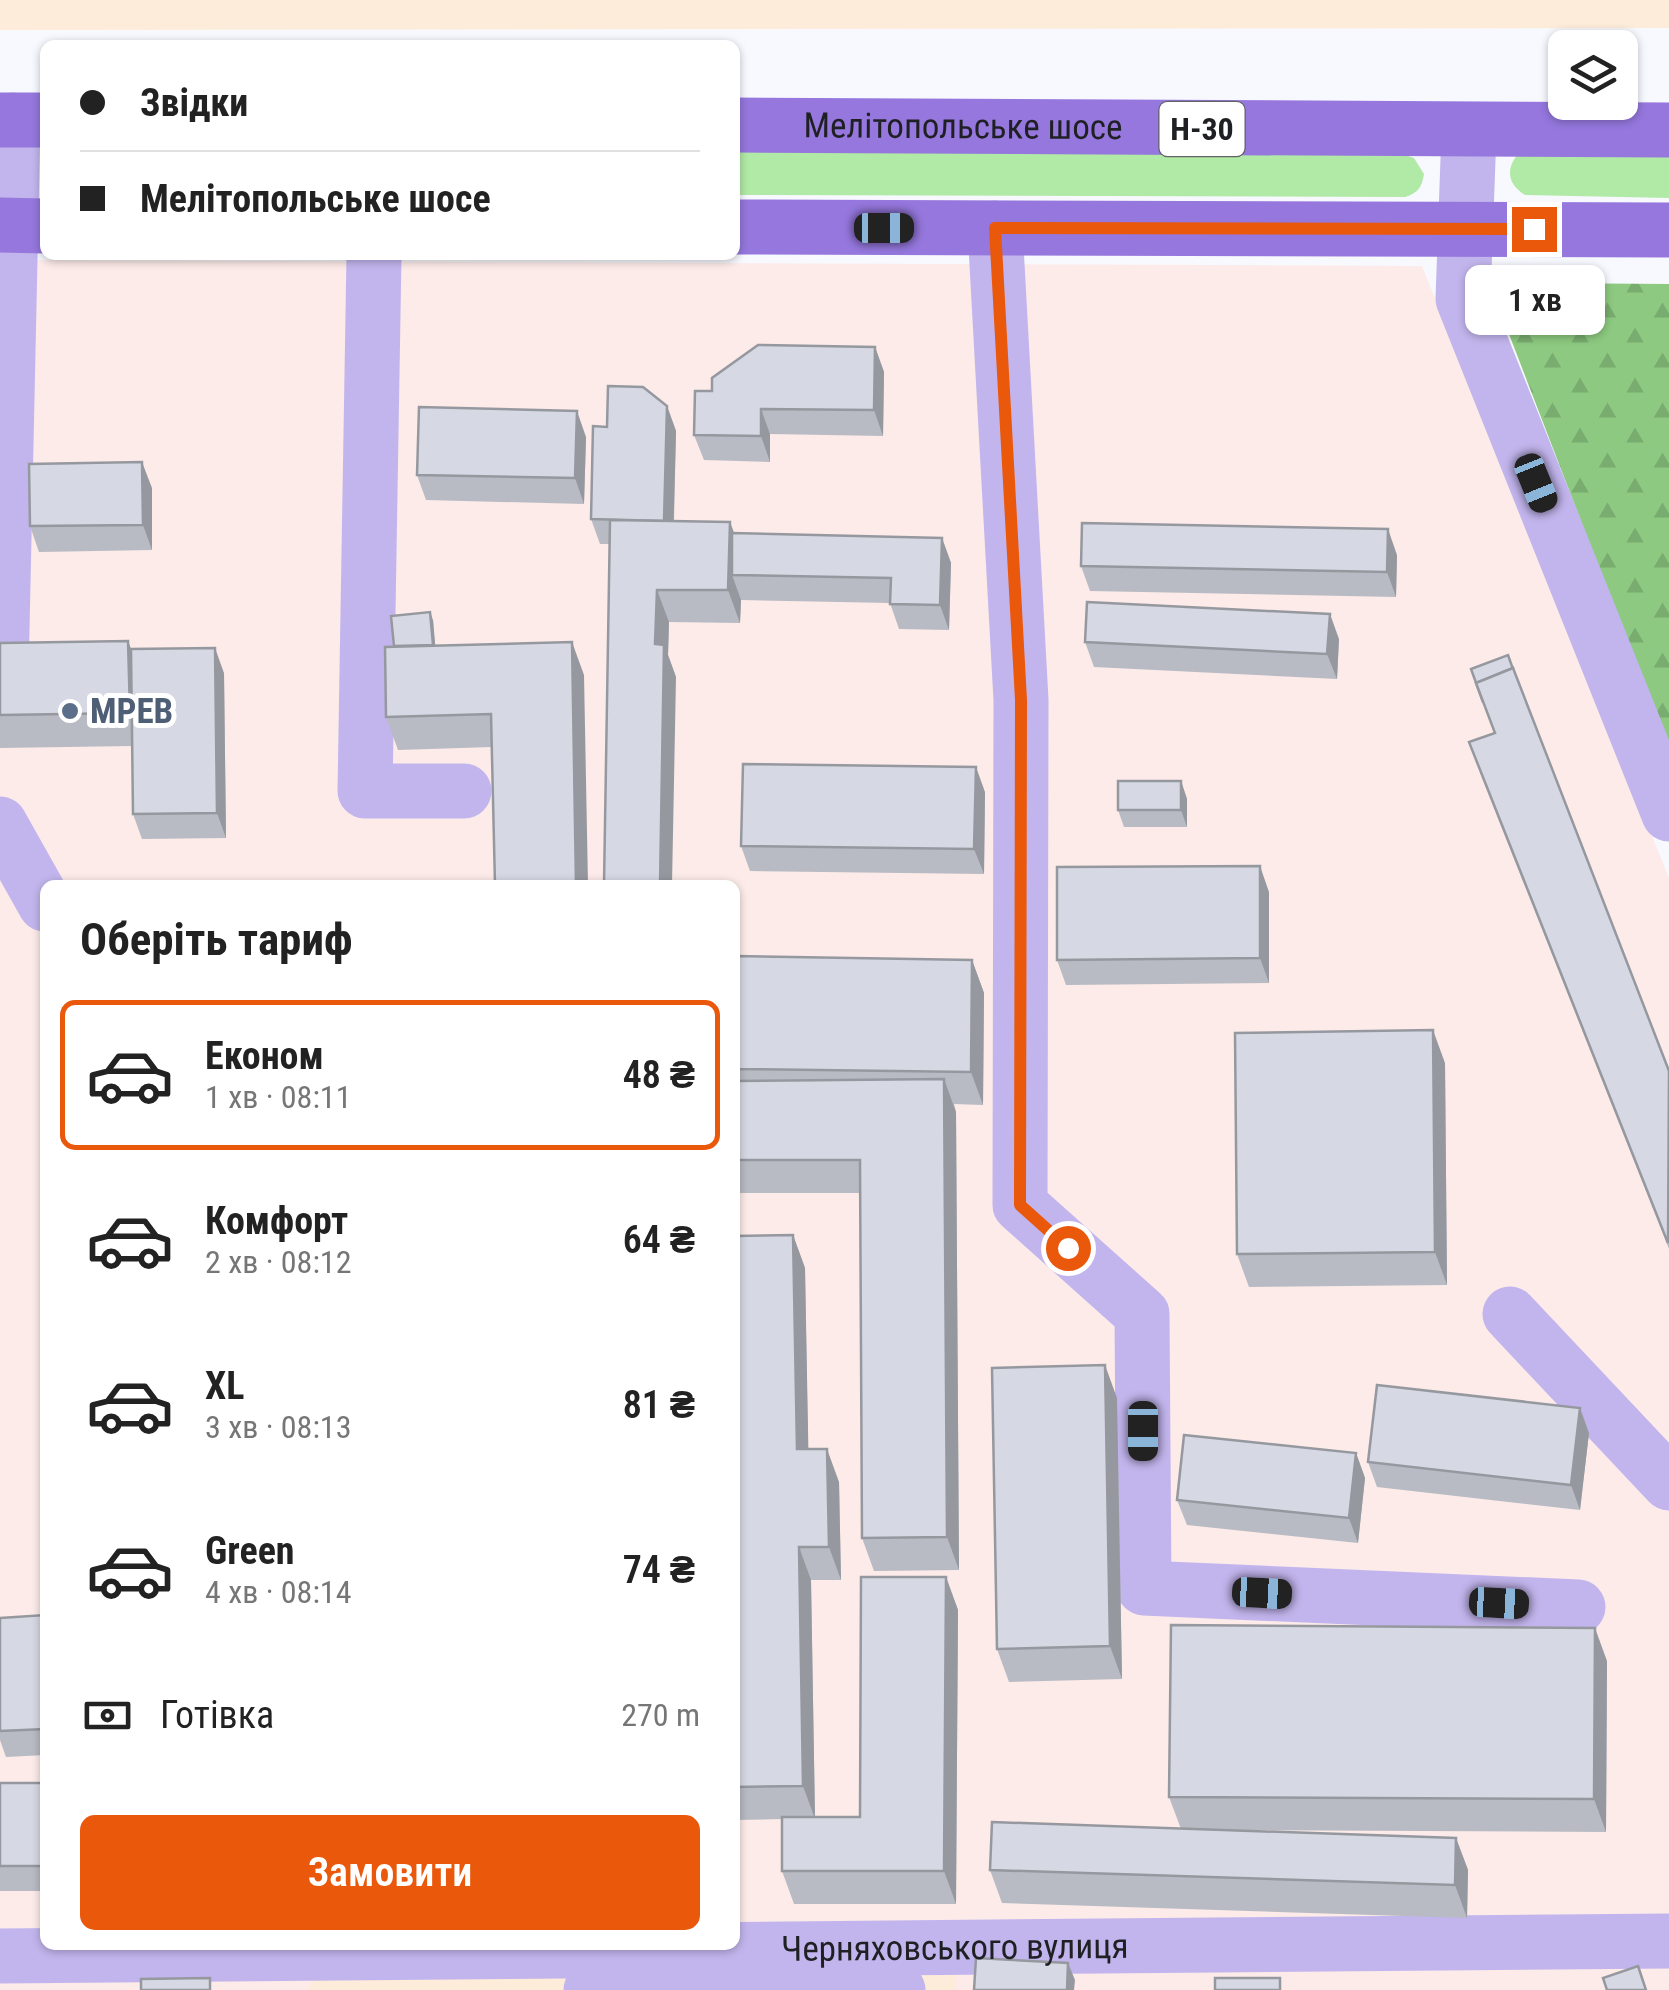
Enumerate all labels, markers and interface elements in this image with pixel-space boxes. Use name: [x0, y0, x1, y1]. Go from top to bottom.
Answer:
map controls: [1548, 30, 1638, 120]
button: layers: [1548, 30, 1638, 120]
text: Звідки: [140, 81, 248, 125]
road number: Н-30: [1160, 102, 1244, 156]
street label: Мелітопольське шосе: [803, 105, 1123, 148]
text: Мелітопольське шосе: [140, 177, 491, 221]
route end: [1512, 207, 1557, 252]
car: [854, 213, 914, 243]
callout: 1 хв: [1464, 264, 1604, 334]
text: 1 хв: [1508, 281, 1562, 319]
car: [1511, 450, 1561, 516]
place label: МРЕВ: [90, 691, 173, 732]
marker: МРЕВ: [59, 700, 81, 722]
text: Оберіть тариф: [80, 913, 352, 966]
icon: car: [85, 1030, 175, 1120]
text: Економ: [205, 1034, 324, 1078]
text: 48 ₴: [623, 1053, 695, 1097]
text: 1 хв · 08:11: [205, 1078, 351, 1116]
icon: car: [85, 1195, 175, 1285]
text: Комфорт: [205, 1199, 348, 1243]
text: 64 ₴: [623, 1218, 695, 1262]
route start: [1046, 1226, 1091, 1271]
text: 2 хв · 08:12: [205, 1243, 351, 1281]
icon: car: [85, 1360, 175, 1450]
text: XL: [205, 1364, 244, 1408]
text: 81 ₴: [623, 1383, 695, 1427]
car: [1128, 1401, 1158, 1461]
text: 3 хв · 08:13: [205, 1408, 351, 1446]
icon: car: [85, 1525, 175, 1615]
text: Green: [205, 1529, 295, 1573]
text: 74 ₴: [623, 1548, 695, 1592]
text: 4 хв · 08:14: [205, 1573, 351, 1611]
car: [1231, 1576, 1293, 1610]
car: [1468, 1586, 1530, 1620]
icon: cash: [80, 1688, 135, 1743]
text: Готівка: [160, 1693, 274, 1737]
text: 270 m: [621, 1696, 700, 1734]
button: Замовити: [80, 1815, 700, 1930]
street label: Черняховського вулиця: [781, 1926, 1129, 1970]

